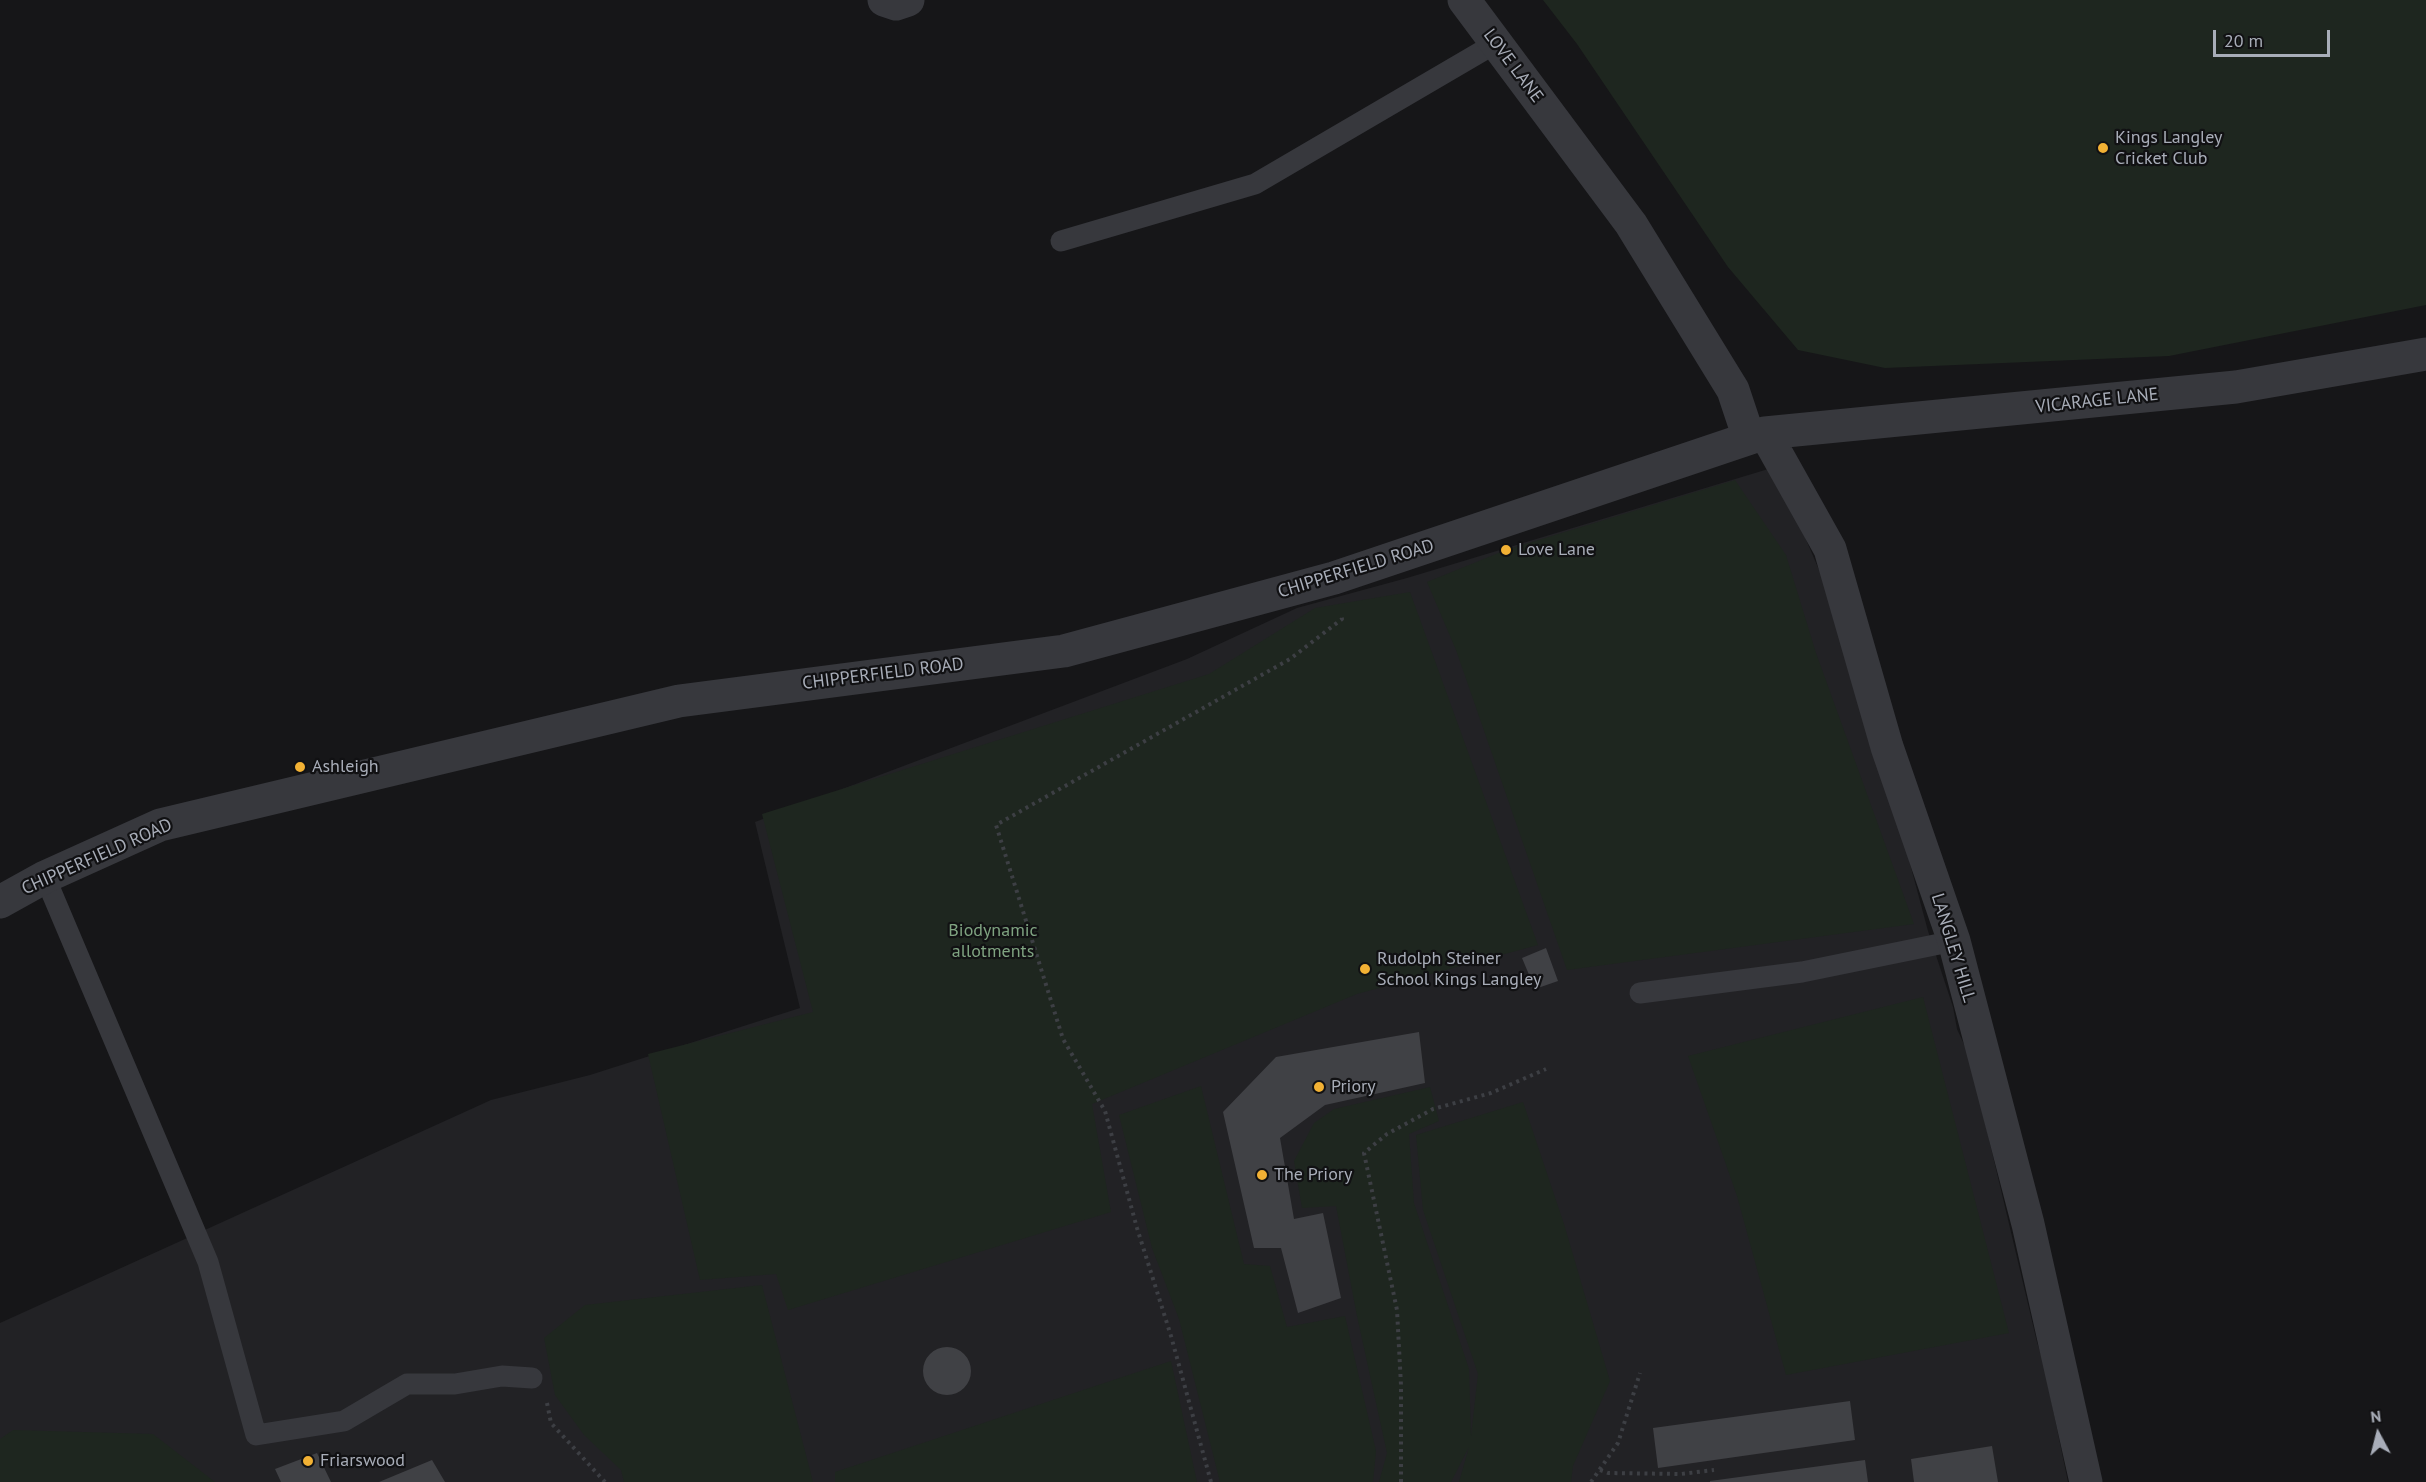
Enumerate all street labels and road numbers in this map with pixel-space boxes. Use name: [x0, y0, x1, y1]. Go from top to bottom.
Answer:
street label: LOVE LANE: [1478, 25, 1548, 107]
street label: VICARAGE LANE: [2035, 384, 2159, 418]
street label: CHIPPERFIELD ROAD: [1275, 535, 1437, 603]
street label: CHIPPERFIELD ROAD: [801, 653, 965, 695]
street label: CHIPPERFIELD ROAD: [18, 814, 176, 900]
street label: LANGLEY HILL: [1926, 891, 1980, 1005]

